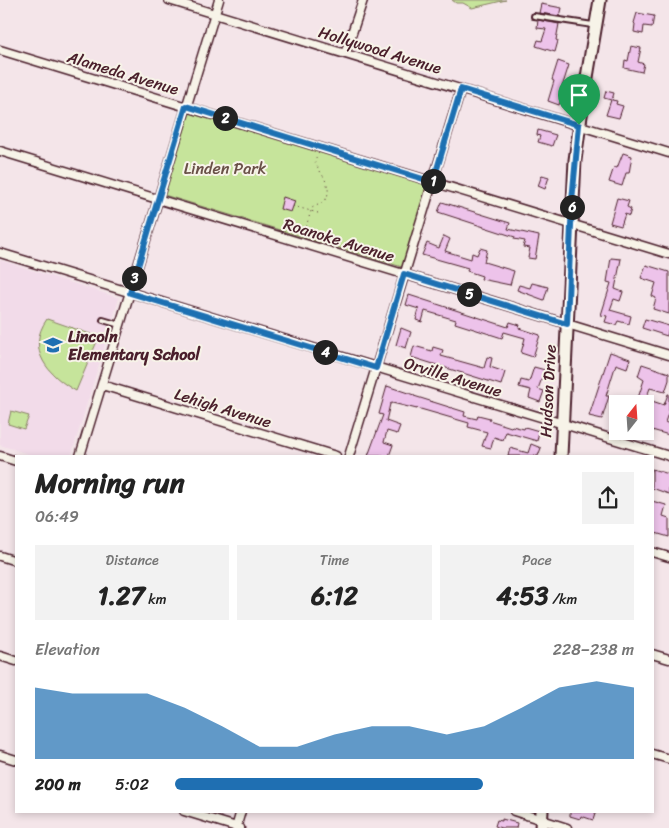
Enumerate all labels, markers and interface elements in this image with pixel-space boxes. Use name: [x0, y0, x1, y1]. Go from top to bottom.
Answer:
street label: Hollywood Avenue: [315, 17, 445, 83]
street label: Alameda Avenue: [63, 42, 183, 104]
pin: [558, 74, 600, 125]
icon: arrive: [565, 81, 593, 109]
pin: 2: [212, 106, 238, 130]
text: 2: [221, 106, 230, 131]
park label: Linden Park: [184, 154, 267, 183]
pin: 1: [420, 168, 446, 194]
text: 1: [430, 169, 437, 194]
pin: 6: [560, 194, 584, 220]
text: 6: [569, 195, 576, 220]
street label: Roanoke Avenue: [280, 209, 398, 271]
pin: 3: [122, 266, 146, 290]
text: 3: [131, 266, 138, 291]
pin: 5: [456, 282, 482, 306]
text: 5: [465, 282, 474, 307]
place label: Lincoln Elementary School: [68, 322, 201, 369]
school or university icon: Lincoln Elementary School: [42, 334, 64, 356]
pin: 4: [312, 340, 338, 364]
text: 4: [321, 340, 330, 365]
street label: Hudson Drive: [531, 344, 565, 438]
street label: Orville Avenue: [400, 348, 506, 406]
street label: Lehigh Avenue: [171, 379, 275, 437]
north arrow: [609, 395, 654, 440]
map controls: [609, 395, 654, 440]
text: Morning run: [35, 458, 185, 507]
button: share: [582, 472, 634, 524]
text: 06:49: [35, 502, 79, 531]
text: Distance: [106, 548, 159, 573]
text: Time: [320, 548, 349, 573]
text: Pace: [522, 548, 552, 573]
text: 1.27: [98, 573, 145, 618]
text: 6:12: [311, 573, 358, 618]
text: 4:53: [496, 573, 549, 618]
text: km: [145, 587, 167, 612]
text: /km: [549, 587, 577, 612]
text: Elevation: [35, 635, 100, 664]
text: 228–238 m: [553, 635, 634, 664]
text: 200 m: [35, 770, 81, 799]
text: 5:02: [115, 770, 149, 799]

